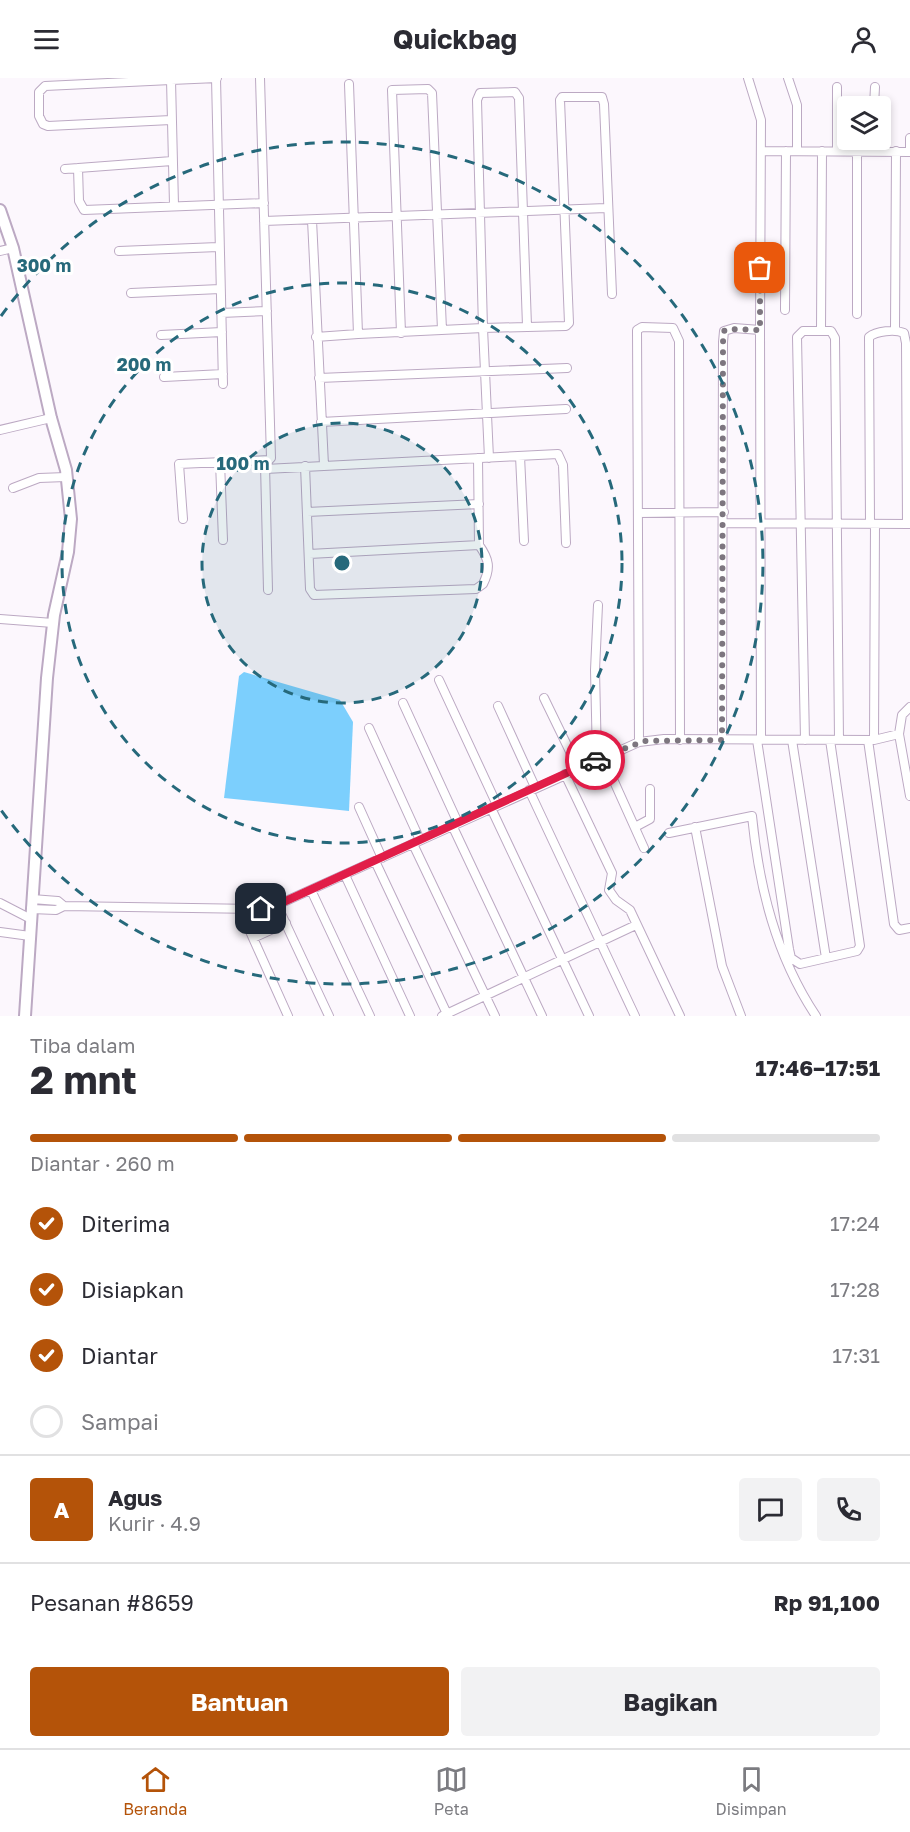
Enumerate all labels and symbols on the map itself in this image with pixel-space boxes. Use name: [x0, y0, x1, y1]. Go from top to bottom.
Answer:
pin: [734, 242, 785, 293]
text: 300 m: [17, 254, 71, 276]
text: 200 m: [117, 353, 171, 375]
text: 100 m: [217, 452, 269, 474]
centre of rings: [332, 553, 352, 573]
courier: [565, 730, 625, 790]
pin: [235, 883, 286, 934]

